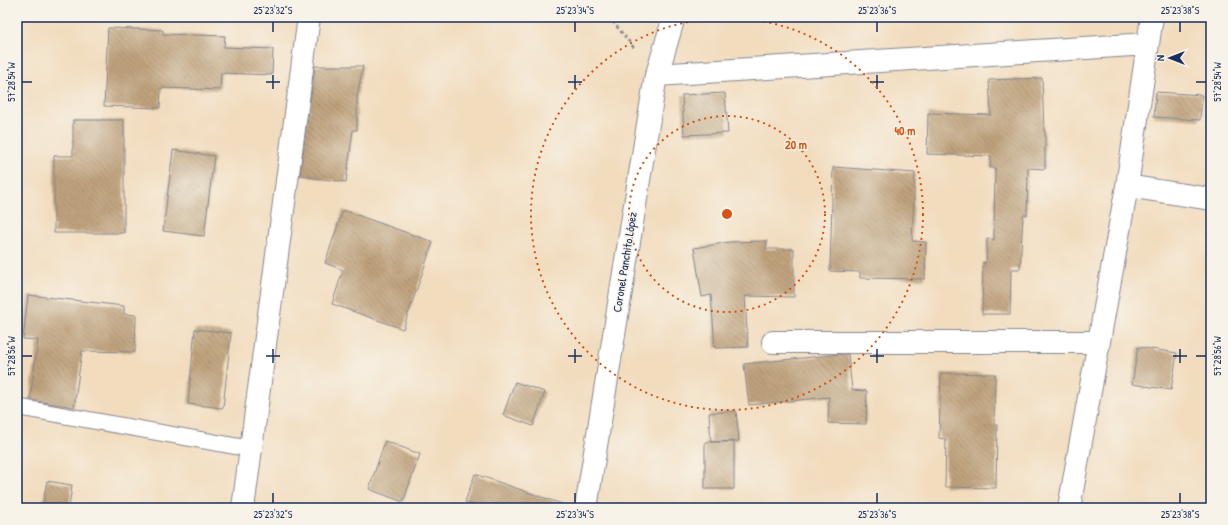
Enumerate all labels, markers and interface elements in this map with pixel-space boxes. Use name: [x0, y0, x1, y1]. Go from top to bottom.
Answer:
text: 25°23'32"S: [254, 4, 293, 17]
text: 25°23'34"S: [556, 4, 594, 17]
text: 25°23'36"S: [858, 4, 896, 17]
text: 25°23'38"S: [1161, 4, 1200, 17]
north arrow: [1150, 38, 1190, 78]
text: N: [1153, 55, 1167, 61]
text: 57°28'54"W: [5, 62, 18, 102]
text: 57°28'54"W: [1211, 62, 1224, 102]
text: 40 m: [895, 122, 915, 139]
text: 20 m: [785, 136, 807, 153]
centre of rings: [720, 207, 734, 221]
street label: Coronel Panchito López: [608, 211, 641, 313]
text: 57°28'56"W: [5, 335, 18, 376]
text: 57°28'56"W: [1211, 335, 1224, 376]
text: 25°23'32"S: [254, 508, 293, 521]
text: 25°23'34"S: [556, 508, 594, 521]
text: 25°23'36"S: [858, 508, 896, 521]
text: 25°23'38"S: [1161, 508, 1200, 521]

